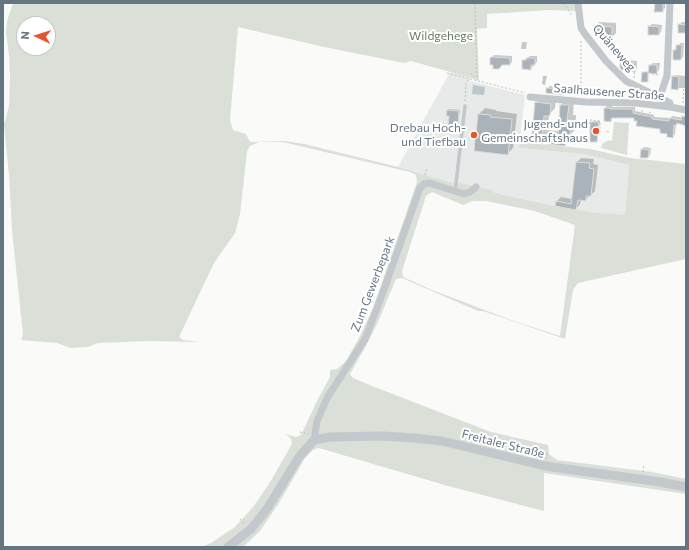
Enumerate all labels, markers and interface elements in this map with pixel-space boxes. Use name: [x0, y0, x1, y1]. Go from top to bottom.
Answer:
north arrow: [16, 16, 56, 56]
street label: Quäneweg: [590, 21, 638, 75]
park label: Wildgehege: [409, 29, 473, 43]
text: N: [18, 31, 31, 40]
street label: Saalhausener Straße: [553, 81, 665, 103]
place label: Jugend- und Gemeinschaftshaus: [481, 117, 588, 145]
place label: Drebau Hoch- und Tiefbau: [390, 121, 466, 149]
marker: Jugend- und Gemeinschaftshaus: [591, 126, 601, 136]
marker: Drebau Hoch- und Tiefbau: [469, 130, 479, 140]
street label: Zum Gewerbepark: [348, 234, 398, 334]
street label: Freitaler Straße: [460, 427, 546, 461]

